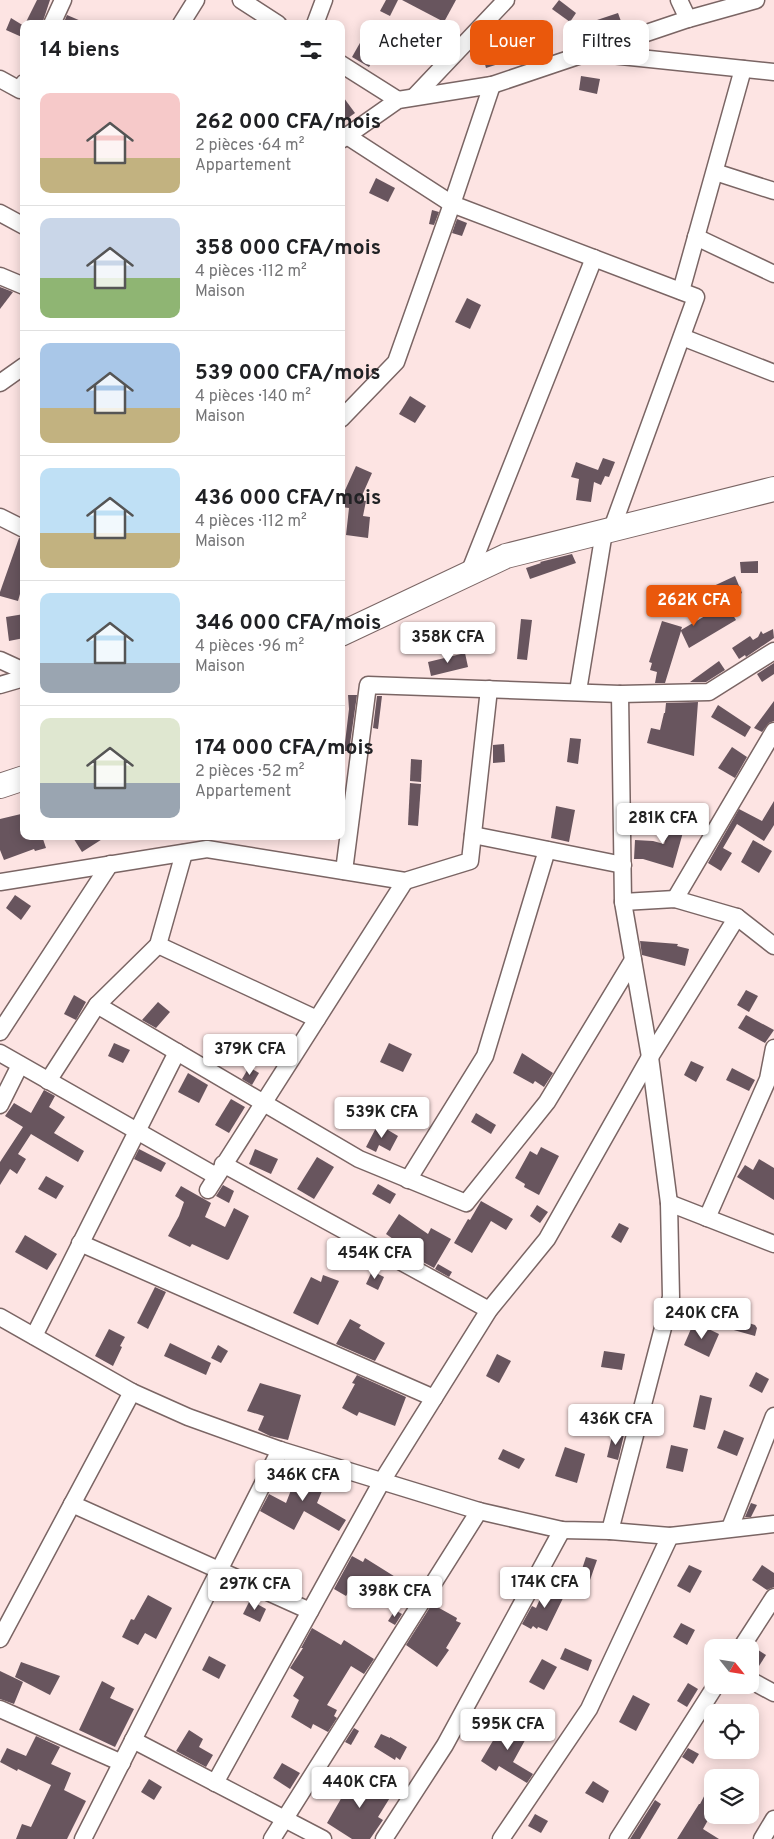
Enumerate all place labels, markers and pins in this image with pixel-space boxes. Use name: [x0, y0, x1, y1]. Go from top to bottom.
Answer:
pin: 262K CFA: [642, 584, 746, 627]
pin: 358K CFA: [396, 622, 500, 664]
pin: 281K CFA: [611, 802, 715, 845]
pin: 379K CFA: [198, 1034, 302, 1076]
pin: 539K CFA: [330, 1096, 434, 1139]
pin: 454K CFA: [323, 1238, 427, 1280]
pin: 240K CFA: [650, 1298, 754, 1340]
pin: 436K CFA: [564, 1404, 668, 1446]
pin: 346K CFA: [251, 1460, 355, 1502]
pin: 174K CFA: [493, 1566, 597, 1609]
pin: 297K CFA: [203, 1568, 307, 1611]
pin: 398K CFA: [343, 1576, 447, 1618]
pin: 595K CFA: [456, 1708, 560, 1751]
pin: 440K CFA: [308, 1766, 412, 1809]

